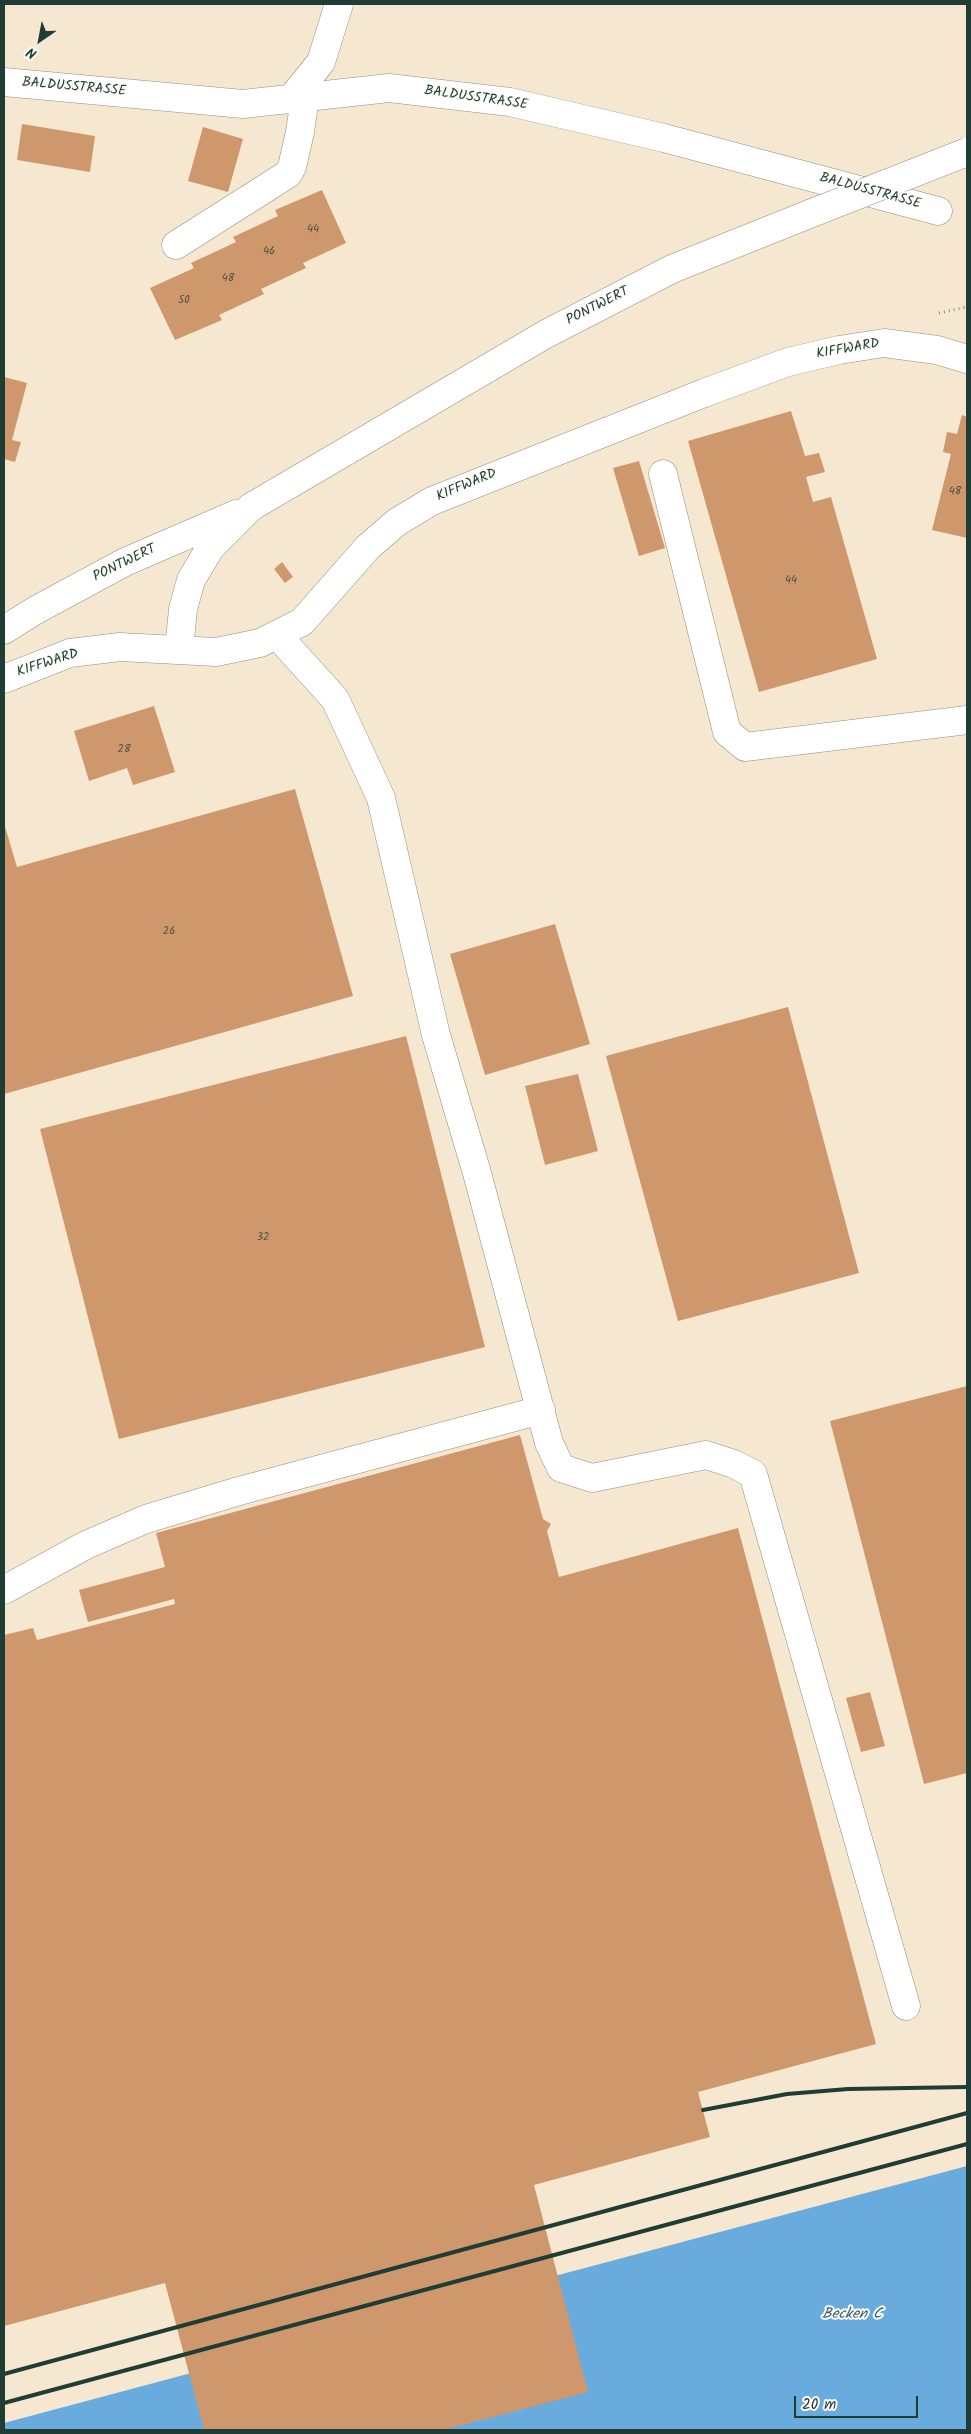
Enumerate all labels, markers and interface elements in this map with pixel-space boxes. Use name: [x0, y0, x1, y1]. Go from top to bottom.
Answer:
north arrow: [15, 15, 65, 65]
text: N: [22, 41, 42, 64]
street label: BALDUSSTRASSE: [21, 75, 127, 101]
street label: BALDUSSTRASSE: [423, 83, 529, 115]
street label: BALDUSSTRASSE: [817, 170, 923, 214]
house number: 44: [307, 223, 319, 237]
house number: 46: [263, 245, 275, 259]
house number: 48: [222, 272, 234, 286]
street label: PONTWERT: [564, 284, 632, 330]
house number: 50: [178, 294, 190, 308]
street label: KIFFWARD: [815, 336, 881, 364]
street label: KIFFWARD: [434, 466, 500, 506]
house number: 48: [949, 485, 961, 499]
street label: PONTWERT: [91, 542, 159, 586]
house number: 44: [785, 574, 797, 588]
street label: KIFFWARD: [15, 646, 81, 682]
house number: 28: [117, 743, 131, 757]
house number: 26: [163, 925, 175, 939]
house number: 32: [257, 1231, 269, 1245]
water label: Becken C: [822, 2306, 882, 2324]
scale bar: [796, 2386, 920, 2418]
text: 20 m: [802, 2393, 836, 2417]

